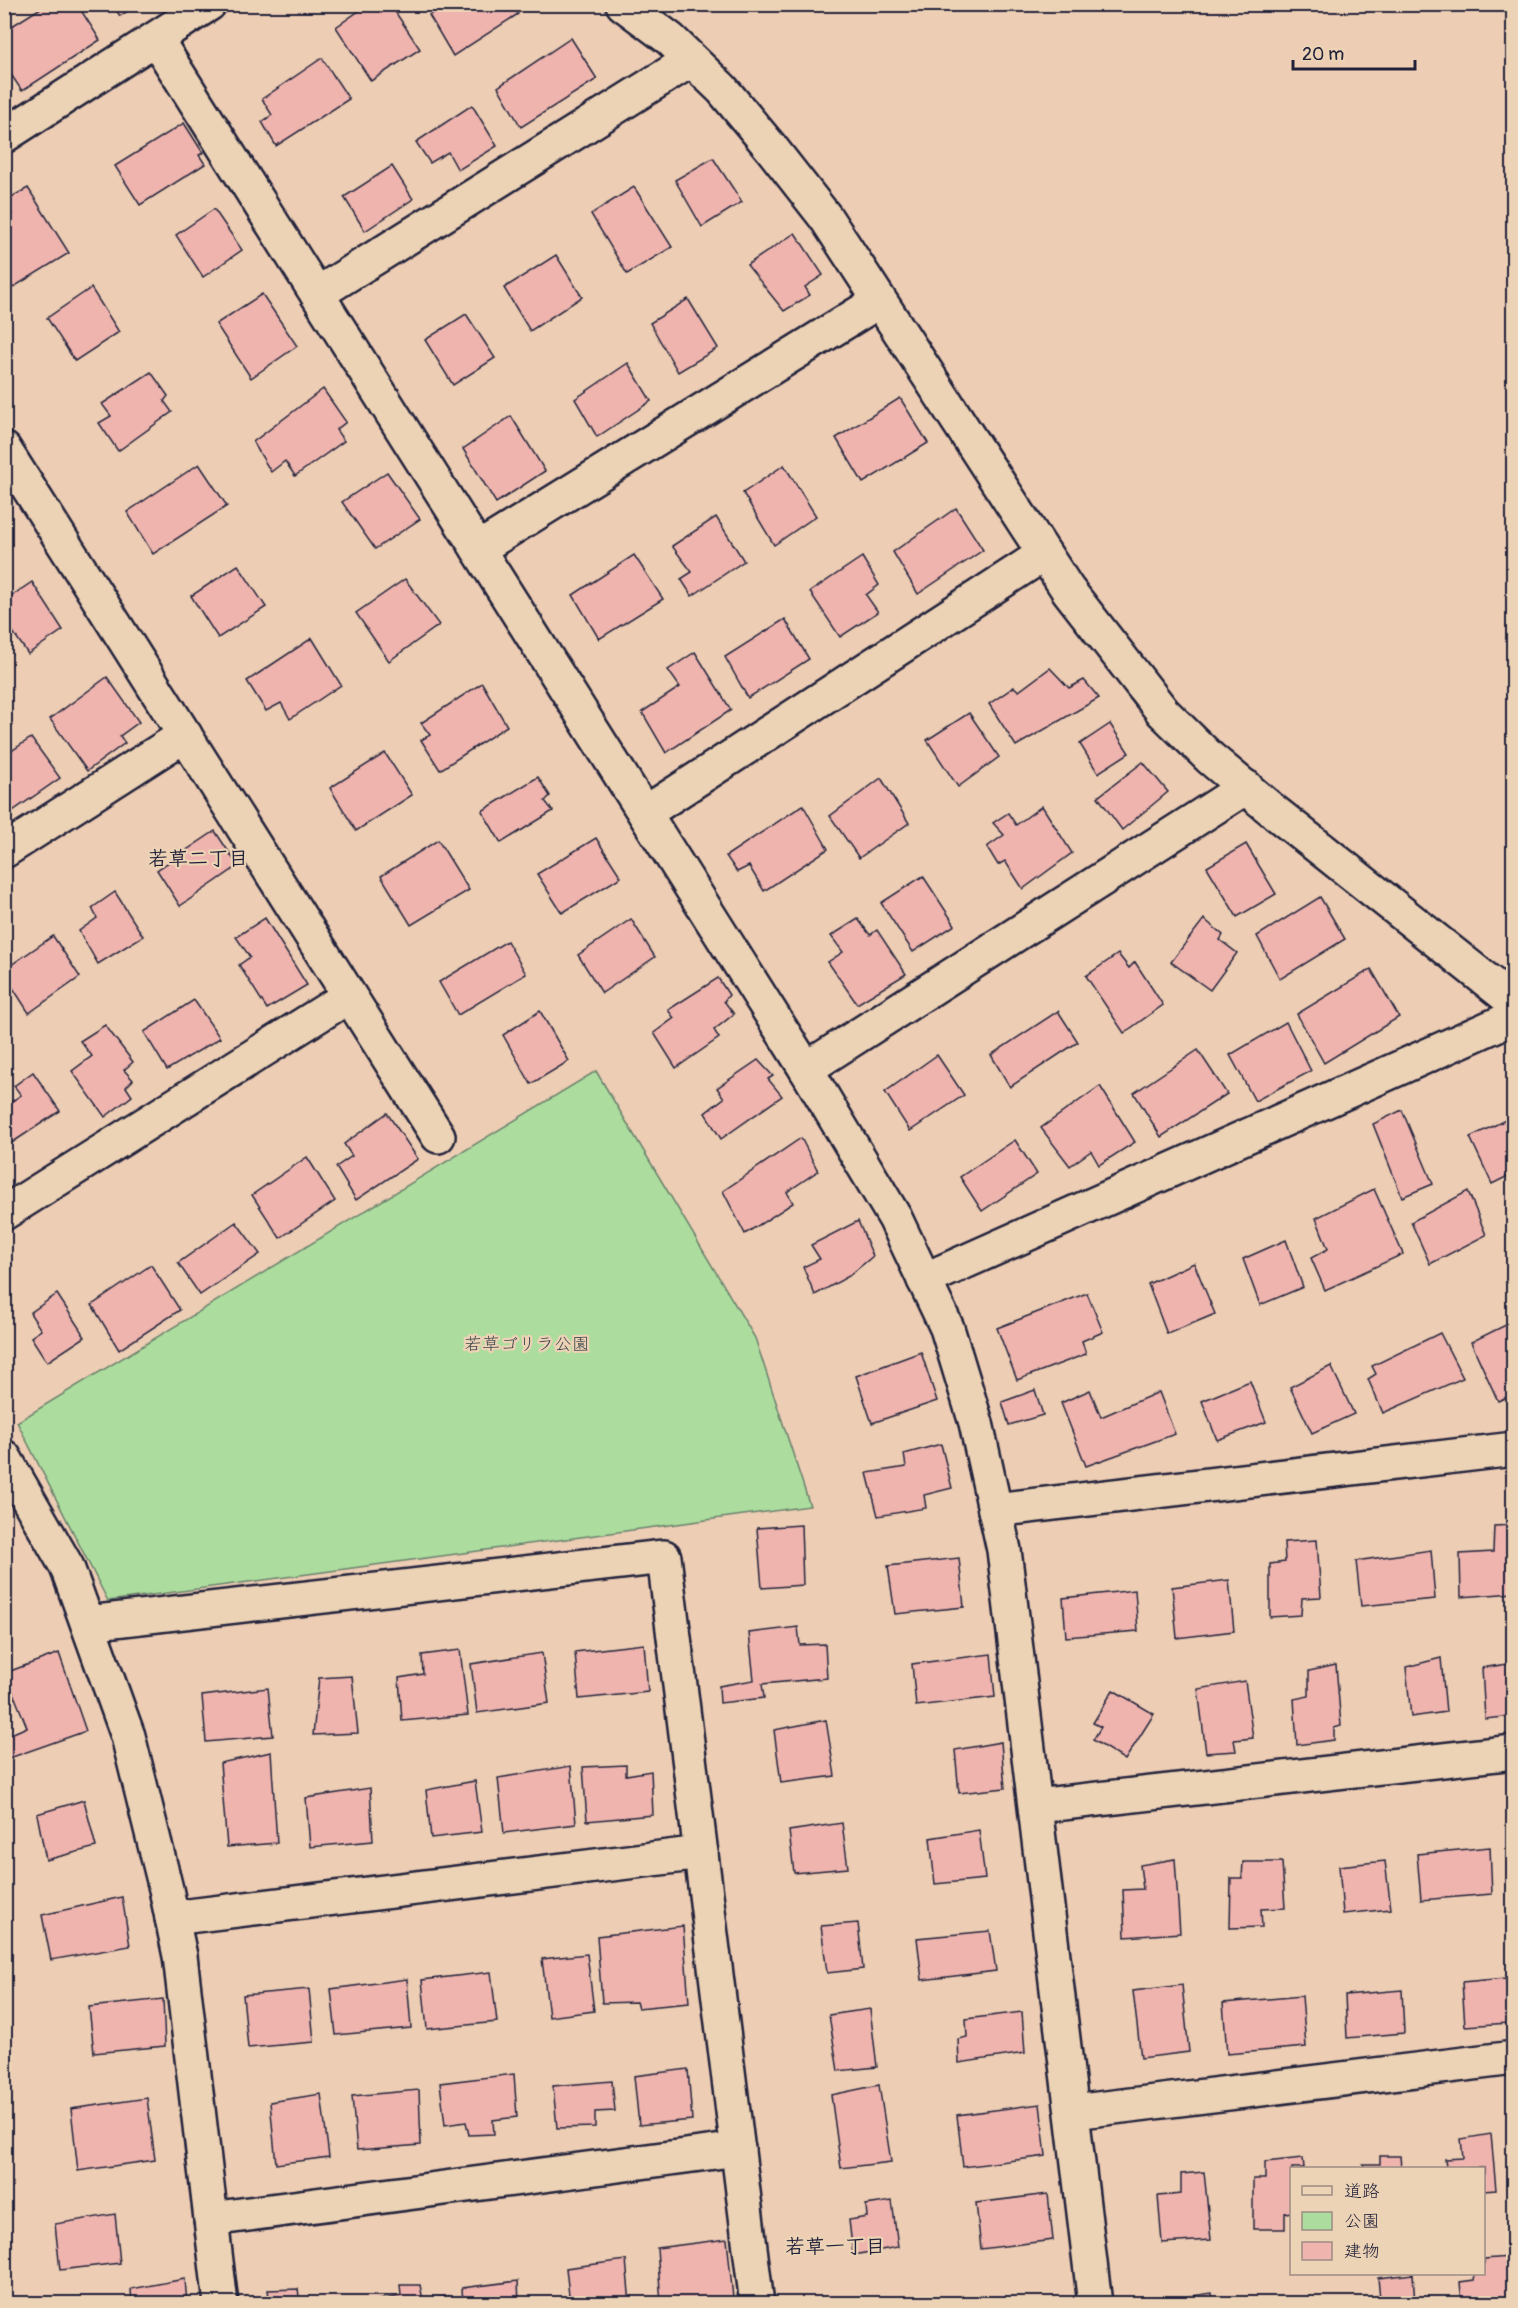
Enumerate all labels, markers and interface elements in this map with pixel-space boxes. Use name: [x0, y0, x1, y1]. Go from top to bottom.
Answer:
scale bar: [1293, 33, 1414, 71]
text: 20 m: [1302, 43, 1344, 66]
district label: 若草二丁目: [148, 846, 248, 871]
park label: 若草ゴリラ公園: [464, 1333, 590, 1356]
legend: [1290, 2167, 1485, 2275]
text: 道路: [1344, 2180, 1380, 2203]
text: 公園: [1344, 2210, 1380, 2233]
district label: 若草一丁目: [785, 2234, 885, 2259]
text: 建物: [1344, 2240, 1380, 2263]

